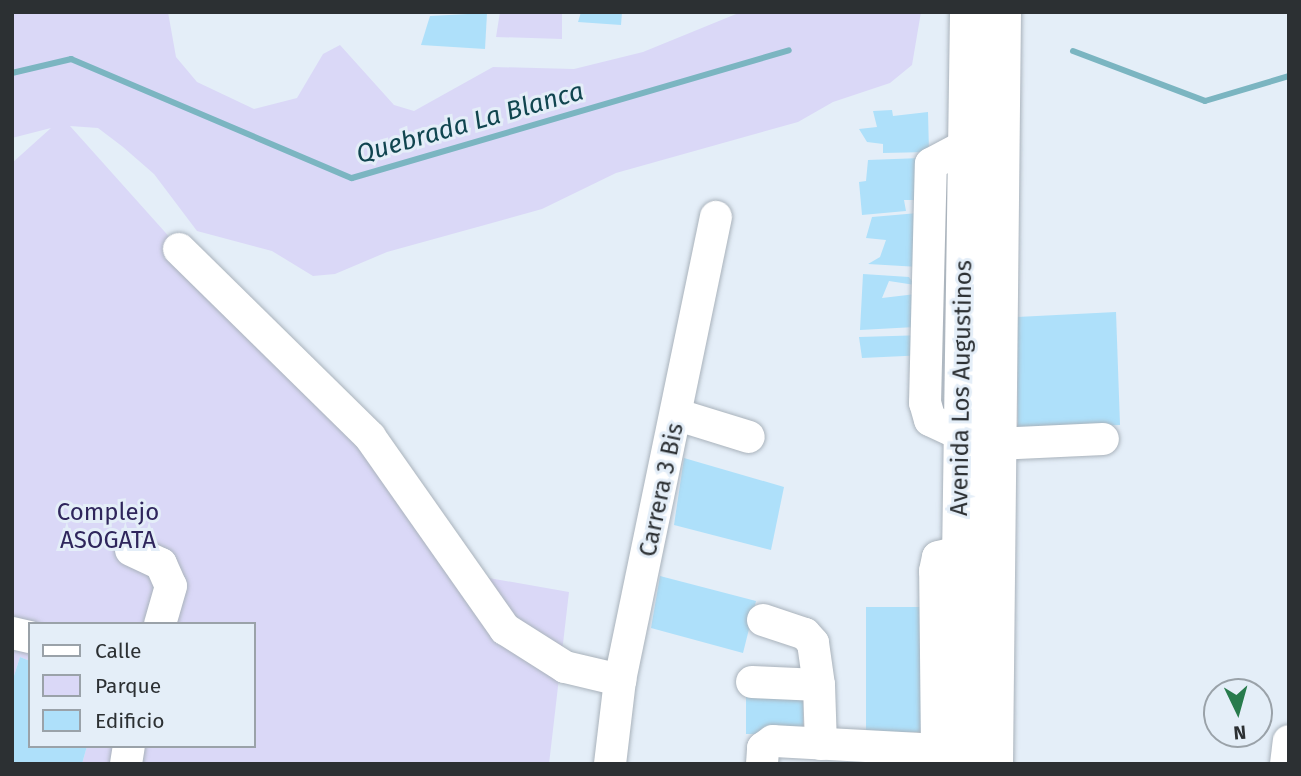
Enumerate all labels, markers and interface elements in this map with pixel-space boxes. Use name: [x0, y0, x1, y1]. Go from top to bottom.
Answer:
water label: Quebrada La Blanca: [353, 76, 587, 170]
street label: Avenida Los Augustinos: [945, 260, 979, 516]
street label: Carrera 3 Bis: [634, 421, 690, 559]
park label: Complejo ASOGATA: [57, 499, 159, 555]
legend: [28, 622, 256, 748]
text: Calle: [95, 638, 141, 664]
text: Parque: [95, 673, 161, 699]
north arrow: [1203, 678, 1273, 748]
text: Edificio: [95, 708, 165, 734]
text: N: [1232, 720, 1247, 744]

